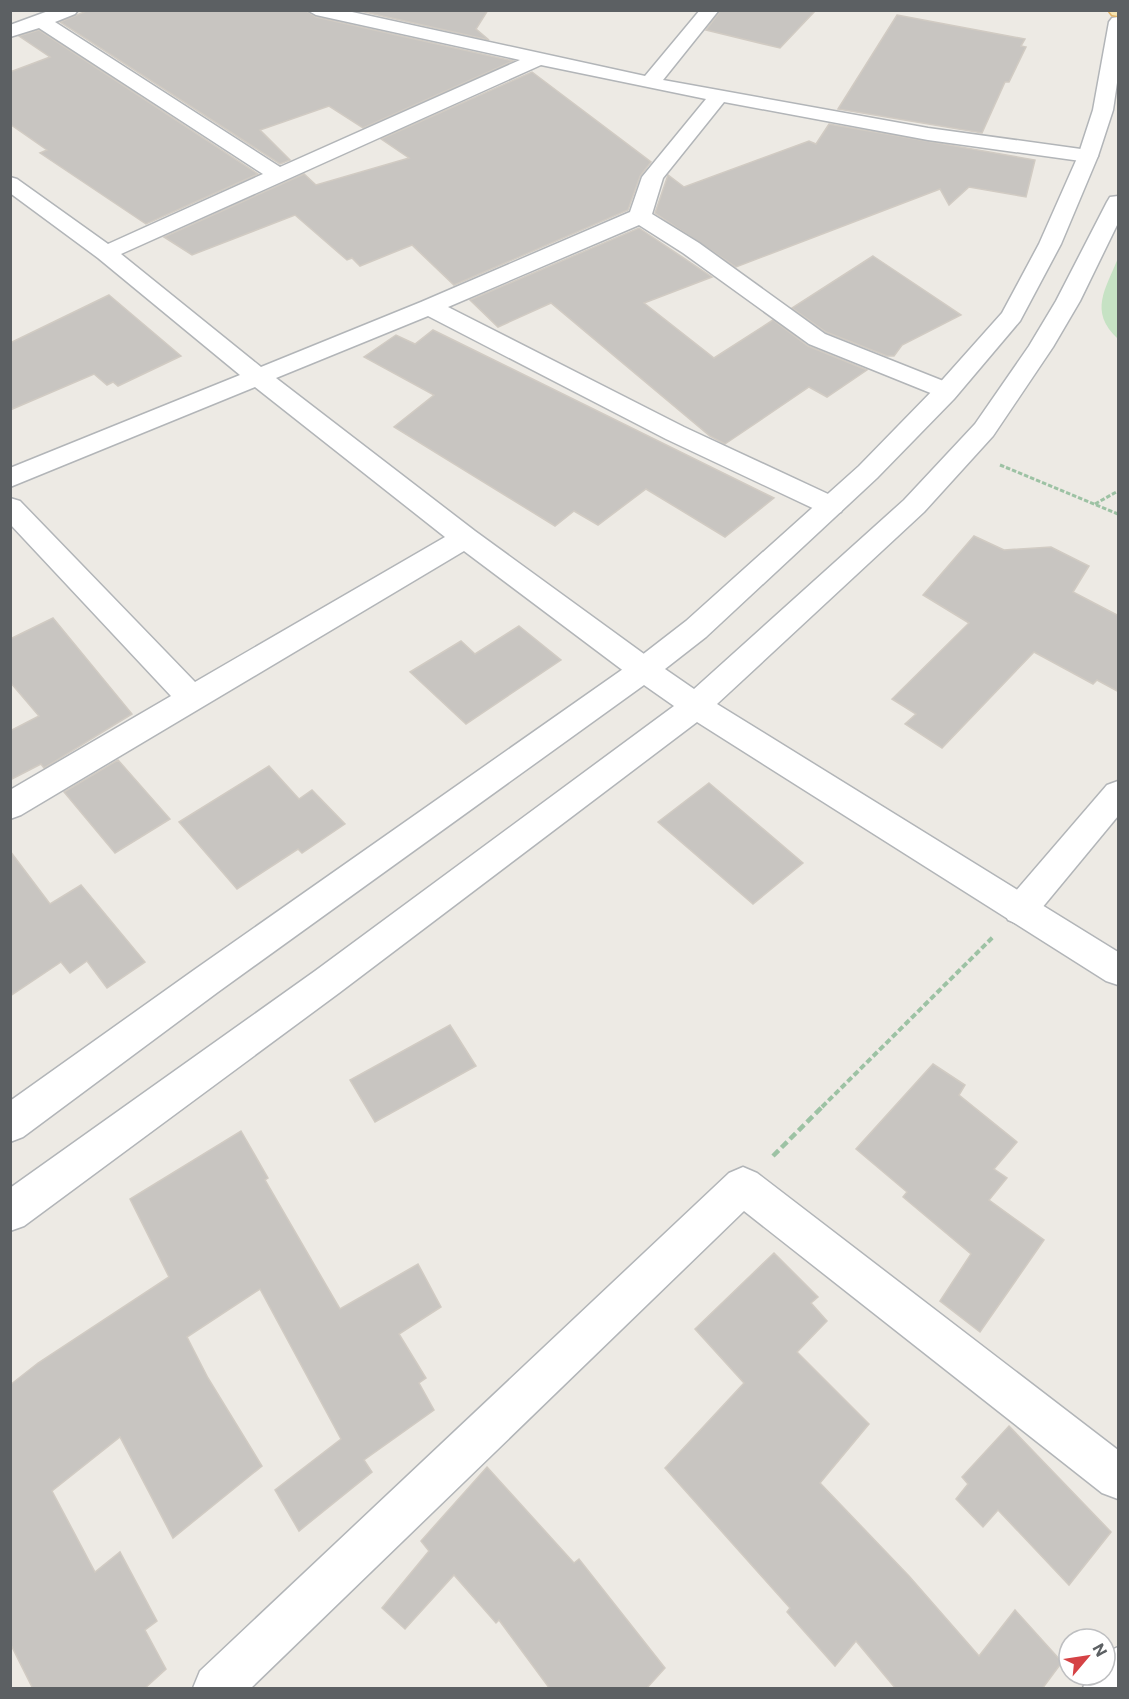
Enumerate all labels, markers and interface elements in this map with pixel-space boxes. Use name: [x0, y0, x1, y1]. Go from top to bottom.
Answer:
north arrow: [1057, 1627, 1117, 1687]
text: N: [1089, 1640, 1112, 1659]

